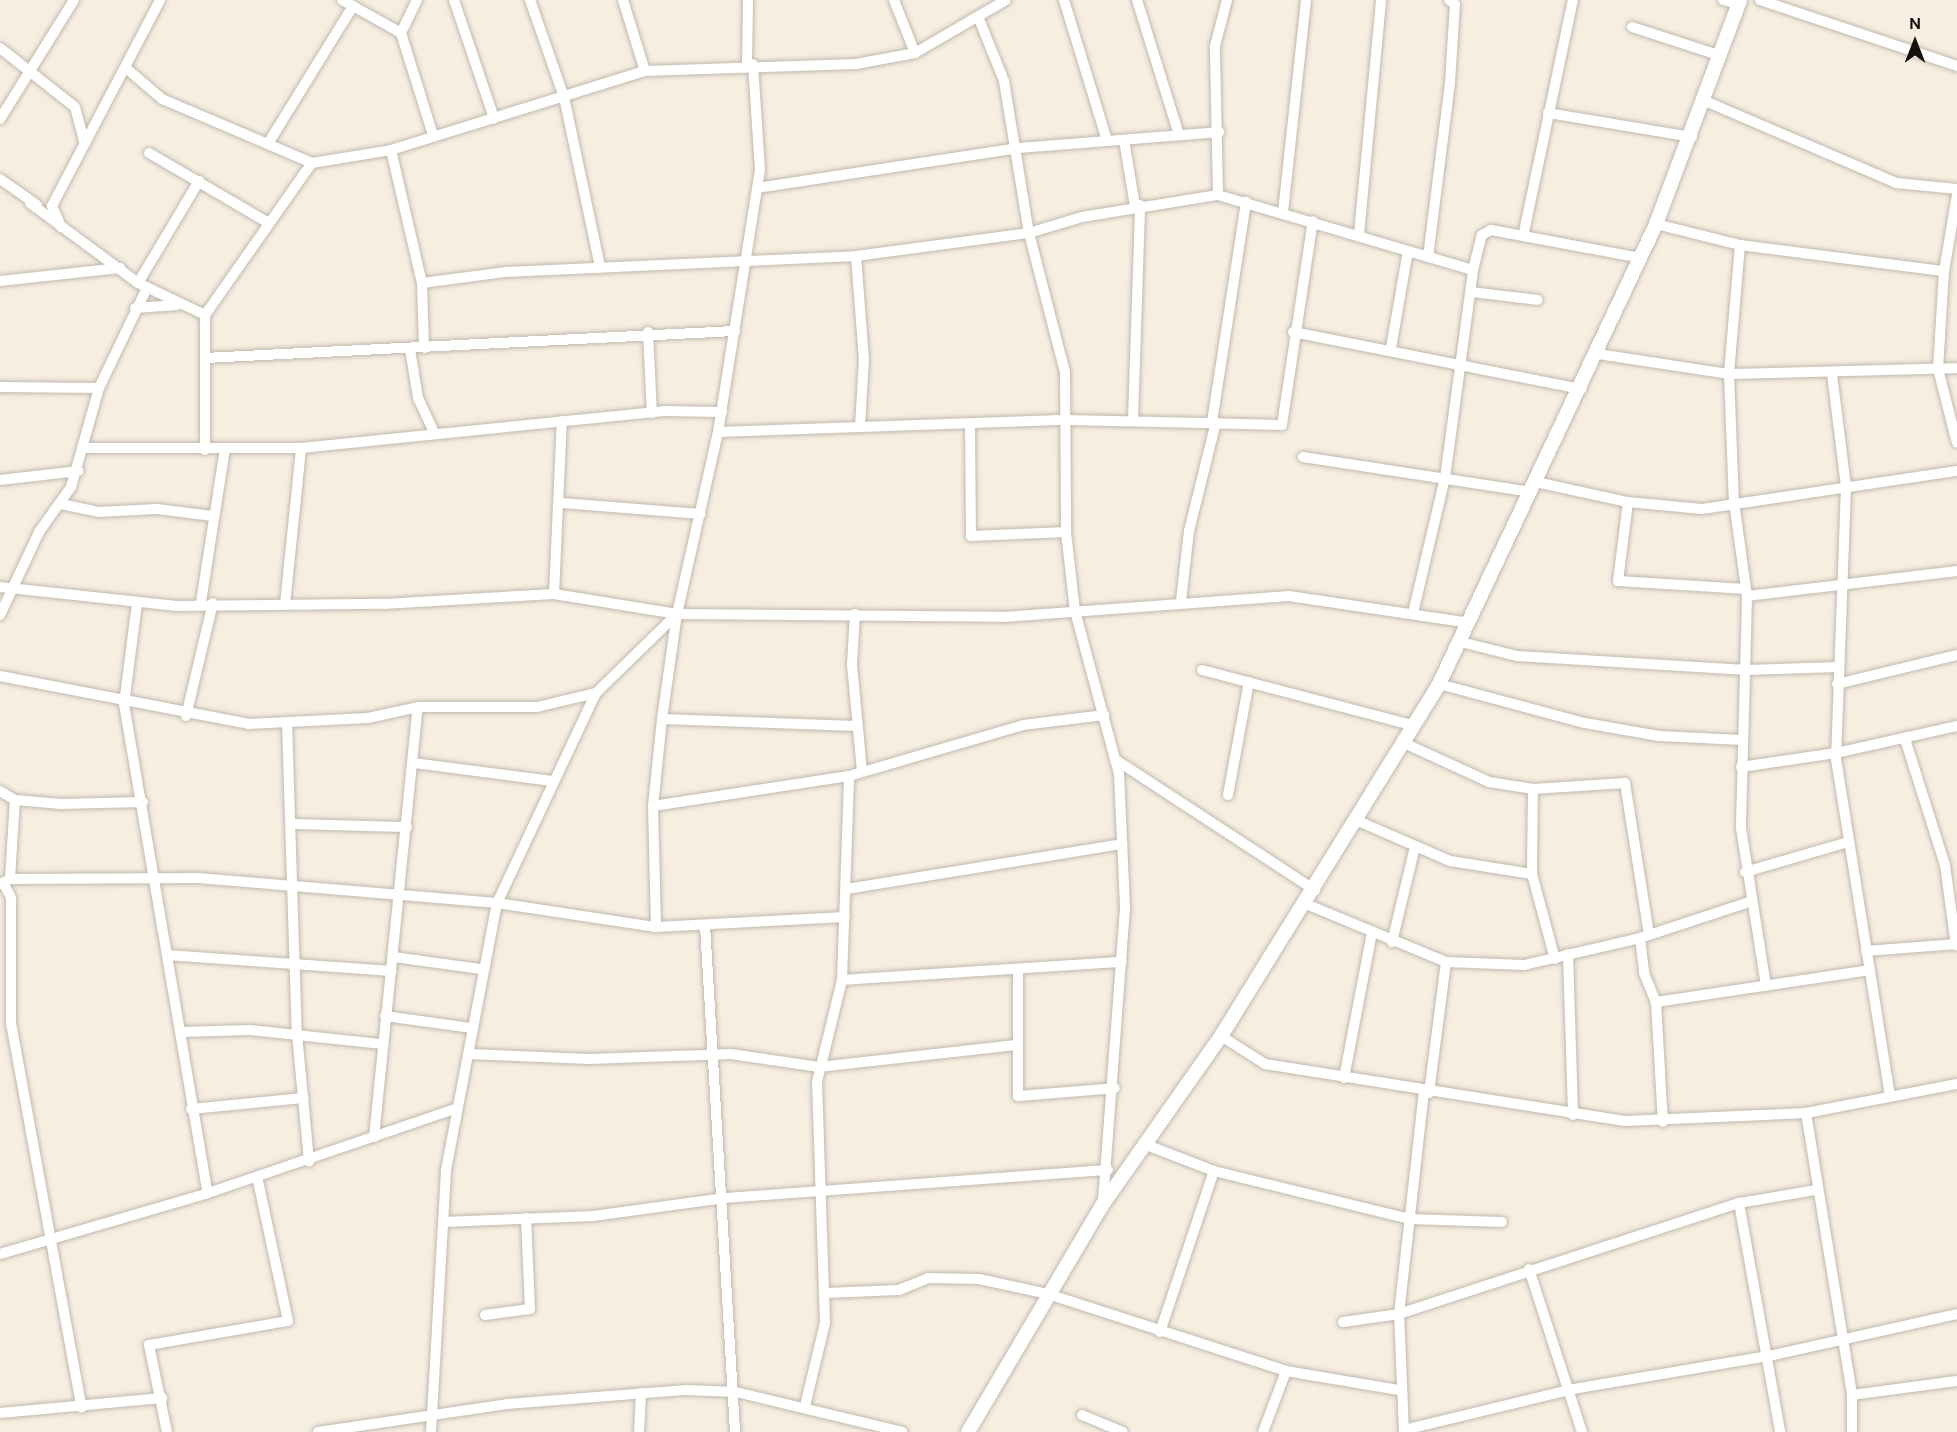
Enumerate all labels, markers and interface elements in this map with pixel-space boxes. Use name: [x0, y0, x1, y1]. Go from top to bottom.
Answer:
north arrow: [1885, 12, 1945, 72]
text: N: [1909, 13, 1921, 34]

